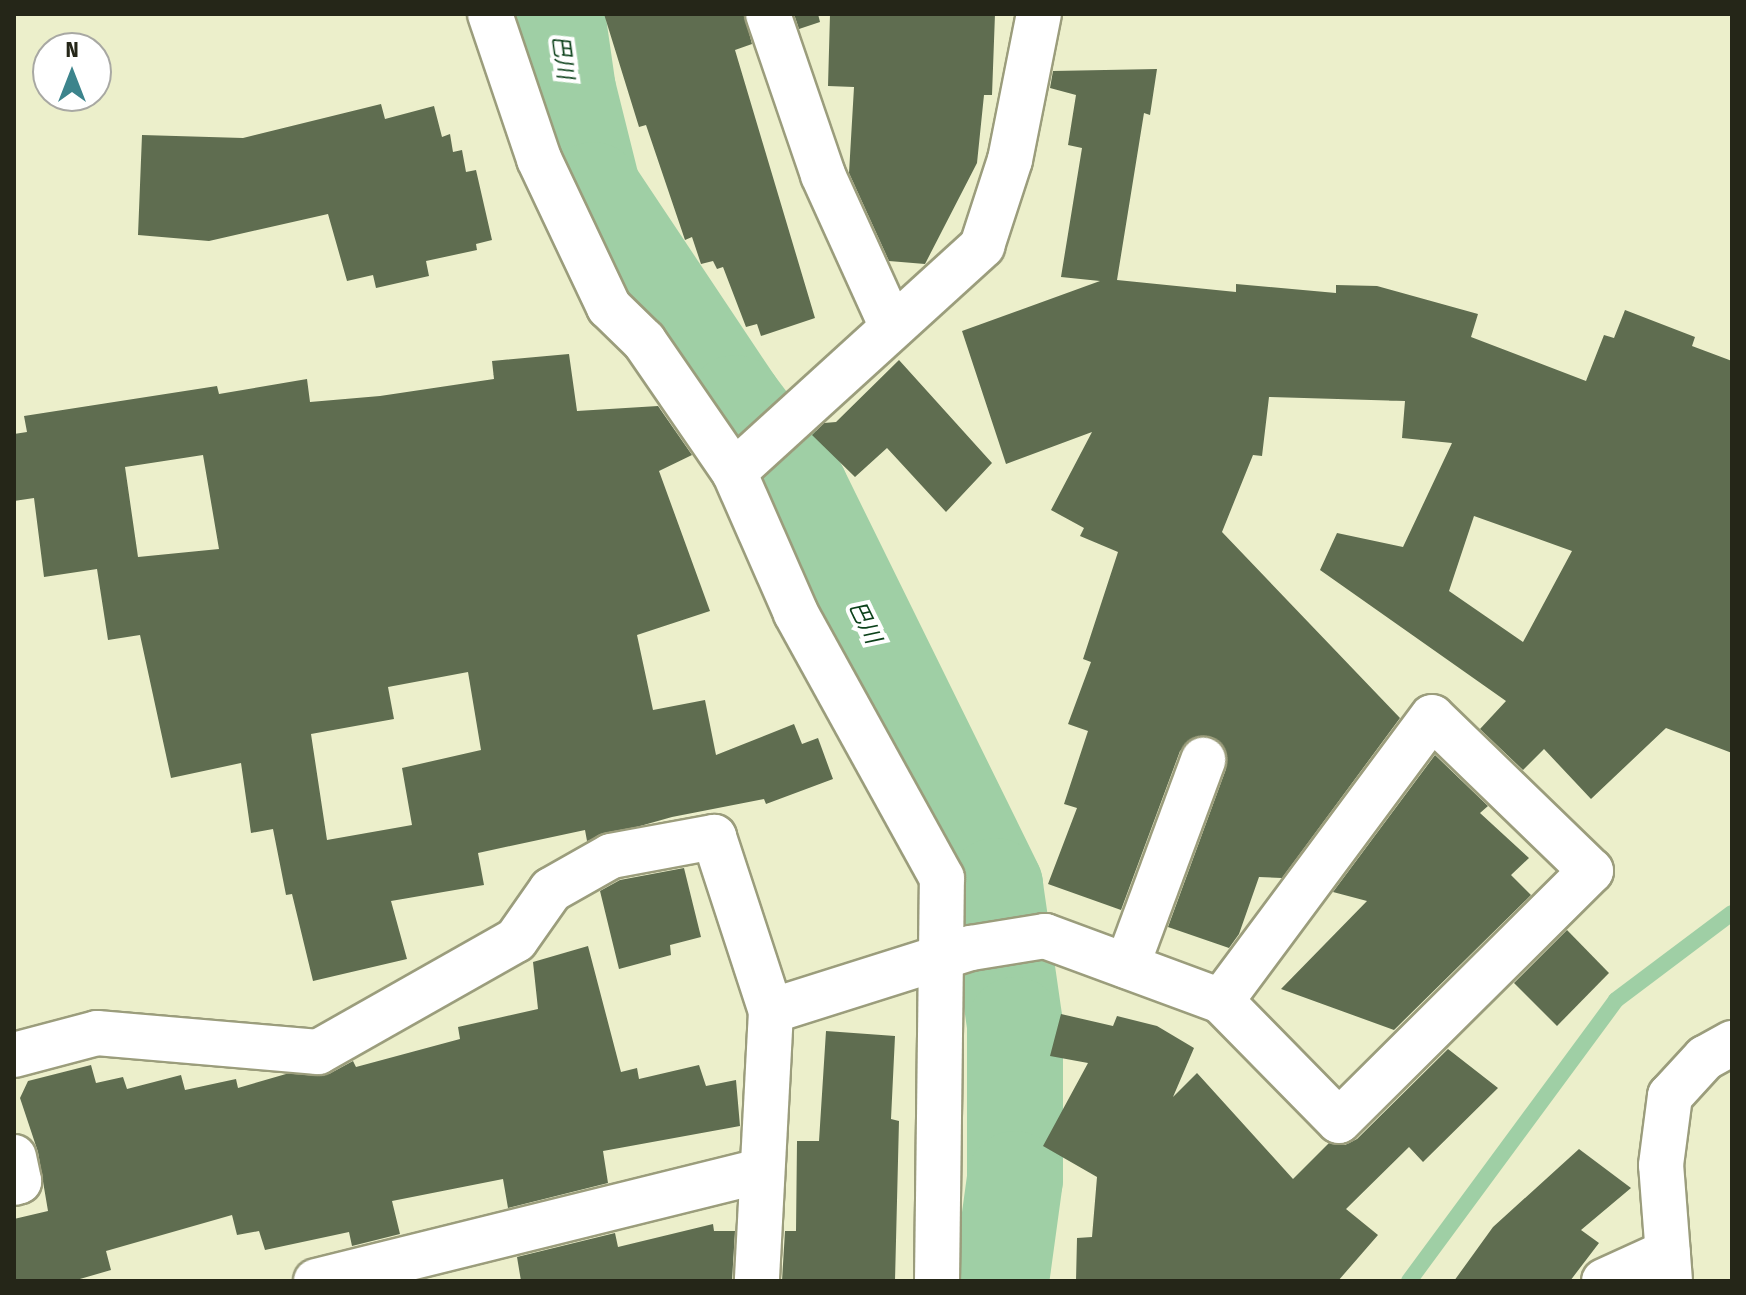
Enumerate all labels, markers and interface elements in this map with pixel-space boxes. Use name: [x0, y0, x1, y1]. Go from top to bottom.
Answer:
north arrow: [32, 32, 112, 112]
water label: 巴川: [547, 33, 579, 81]
text: N: [65, 36, 79, 63]
water label: 巴川: [843, 596, 887, 648]

